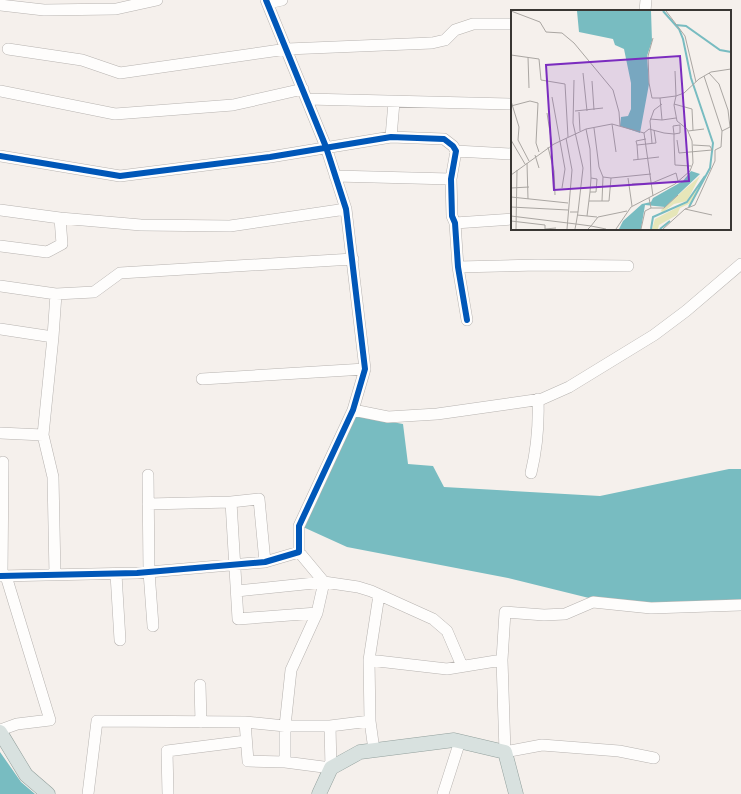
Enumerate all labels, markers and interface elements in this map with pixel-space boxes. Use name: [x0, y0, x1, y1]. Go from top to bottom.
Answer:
inset map: [511, 10, 731, 230]

